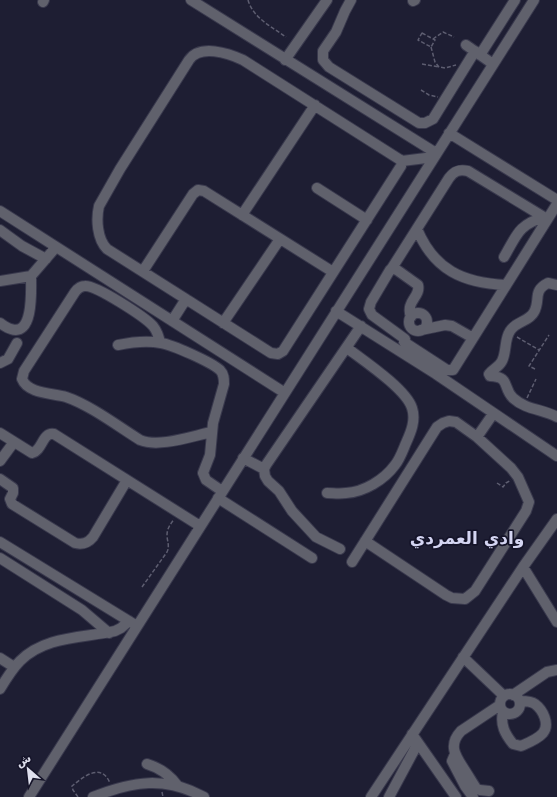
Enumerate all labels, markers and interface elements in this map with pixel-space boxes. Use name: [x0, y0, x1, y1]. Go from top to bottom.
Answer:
district label: وادي العمردي: [410, 528, 524, 549]
north arrow: [8, 749, 48, 789]
text: ش: [14, 751, 33, 770]

